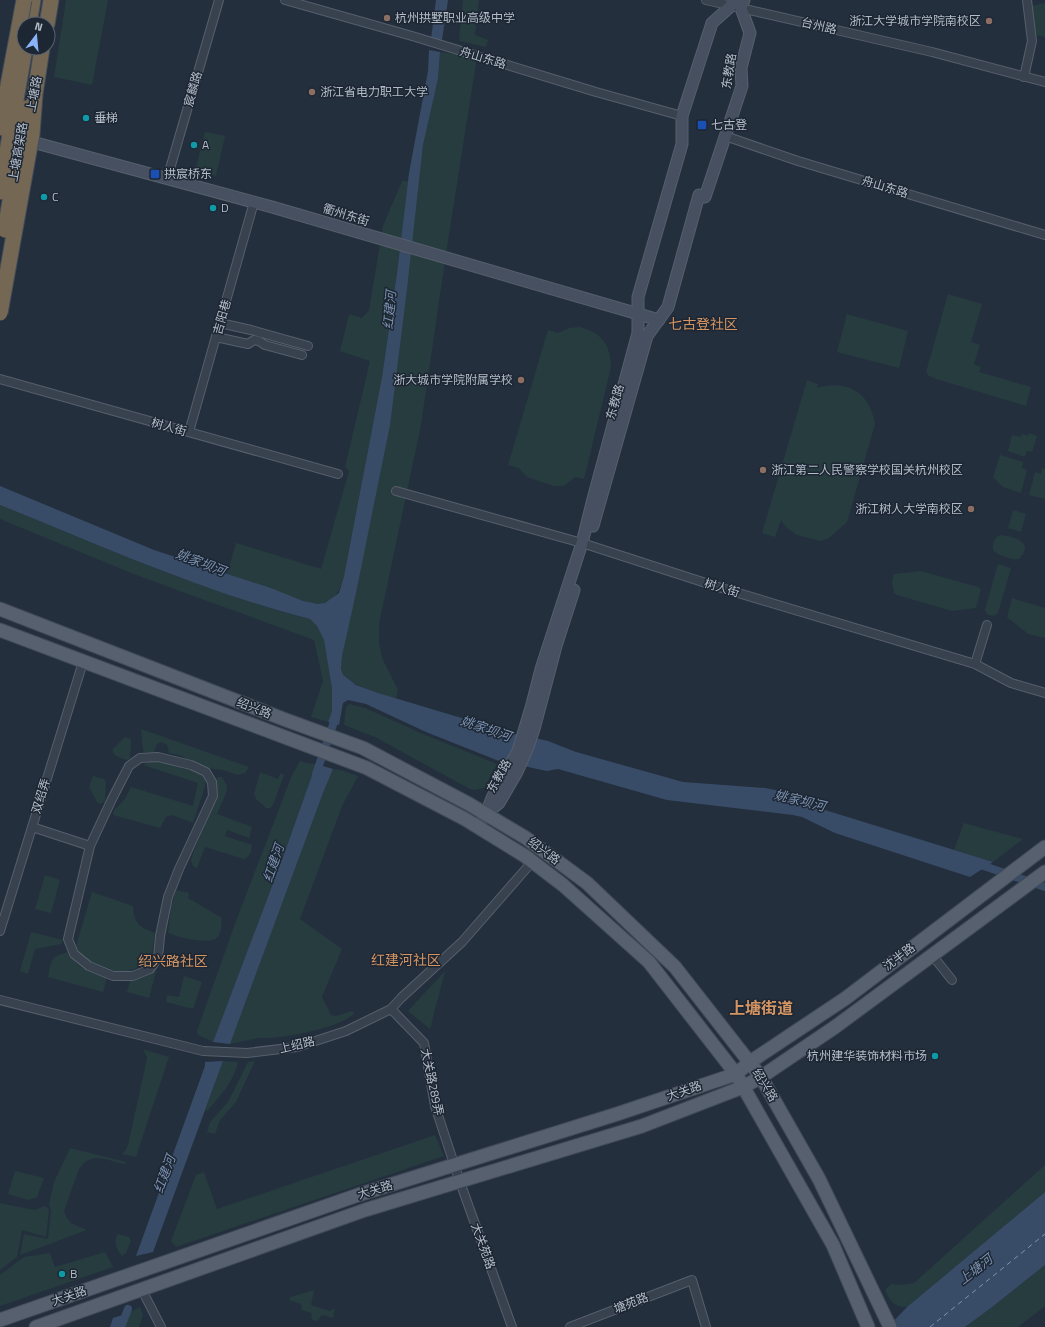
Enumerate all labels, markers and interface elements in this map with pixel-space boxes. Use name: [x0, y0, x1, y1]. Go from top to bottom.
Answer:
place label: 杭州拱墅职业高级中学: [395, 8, 515, 27]
place label: 浙江大学城市学院南校区: [849, 11, 981, 30]
street label: 台州路: [799, 12, 839, 39]
marker: 杭州拱墅职业高级中学: [382, 13, 392, 23]
north arrow: [16, 16, 56, 56]
marker: 浙江大学城市学院南校区: [984, 16, 994, 26]
text: N: [33, 18, 45, 35]
street label: 舟山东路: [457, 41, 509, 74]
street label: 东教路: [716, 52, 741, 90]
street label: 宸麟路: [178, 69, 207, 109]
street label: 上塘路: [21, 74, 46, 113]
place label: 浙江省电力职工大学: [320, 82, 428, 101]
marker: 浙江省电力职工大学: [307, 87, 317, 97]
place label: 垂梯: [94, 108, 118, 127]
marker: 垂梯: [81, 113, 91, 123]
place label: 七古登: [711, 115, 747, 134]
marker: 七古登: [696, 119, 708, 131]
street label: 上塘高架路: [3, 121, 32, 183]
place label: A: [202, 135, 209, 154]
marker: A: [189, 140, 199, 150]
place label: 拱宸桥东: [164, 164, 212, 183]
marker: 拱宸桥东: [149, 168, 161, 180]
street label: 舟山东路: [859, 170, 911, 203]
place label: C: [52, 187, 59, 206]
marker: C: [39, 192, 49, 202]
place label: D: [221, 198, 229, 217]
street label: 衢州东街: [320, 198, 372, 231]
marker: D: [208, 203, 218, 213]
water label: 红建河: [377, 287, 401, 330]
street label: 吉阳巷: [207, 297, 236, 337]
district label: 七古登社区: [668, 313, 738, 334]
place label: 浙大城市学院附属学校: [393, 370, 513, 389]
marker: 浙大城市学院附属学校: [516, 375, 526, 385]
street label: 东教路: [600, 382, 629, 422]
street label: 树人街: [149, 412, 189, 441]
place label: 浙江第二人民警察学校国关杭州校区: [771, 460, 963, 479]
marker: 浙江第二人民警察学校国关杭州校区: [758, 465, 768, 475]
place label: 浙江树人大学南校区: [855, 499, 963, 518]
marker: 浙江树人大学南校区: [966, 504, 976, 514]
water label: 姚家坝河: [173, 543, 232, 582]
street label: 树人街: [702, 573, 742, 602]
street label: 绍兴路: [234, 692, 274, 723]
water label: 姚家坝河: [458, 710, 517, 747]
street label: 东教路: [482, 755, 516, 796]
street label: 双绍弄: [26, 776, 55, 816]
water label: 姚家坝河: [772, 784, 831, 817]
street label: 绍兴路: [524, 832, 564, 869]
water label: 红建河: [257, 838, 290, 885]
street label: 沈半路: [879, 938, 919, 975]
district label: 红建河社区: [371, 949, 441, 970]
district label: 绍兴路社区: [138, 950, 208, 971]
district label: 上塘街道: [729, 996, 793, 1020]
street label: 上绍路: [277, 1031, 317, 1058]
place label: 杭州建华装饰材料市场: [807, 1046, 927, 1065]
street label: 大关路289弄: [416, 1047, 449, 1117]
marker: 杭州建华装饰材料市场: [930, 1051, 940, 1061]
street label: 绍兴路: [748, 1064, 783, 1105]
street label: 大关路: [664, 1076, 704, 1105]
water label: 红建河: [148, 1149, 181, 1196]
street label: 大关路: [355, 1175, 395, 1204]
street label: 大关苑路: [466, 1220, 501, 1272]
water label: 上塘河: [953, 1247, 999, 1289]
place label: B: [70, 1264, 77, 1283]
marker: B: [57, 1269, 67, 1279]
street label: 大关路: [49, 1281, 89, 1310]
street label: 塘苑路: [611, 1287, 651, 1318]

